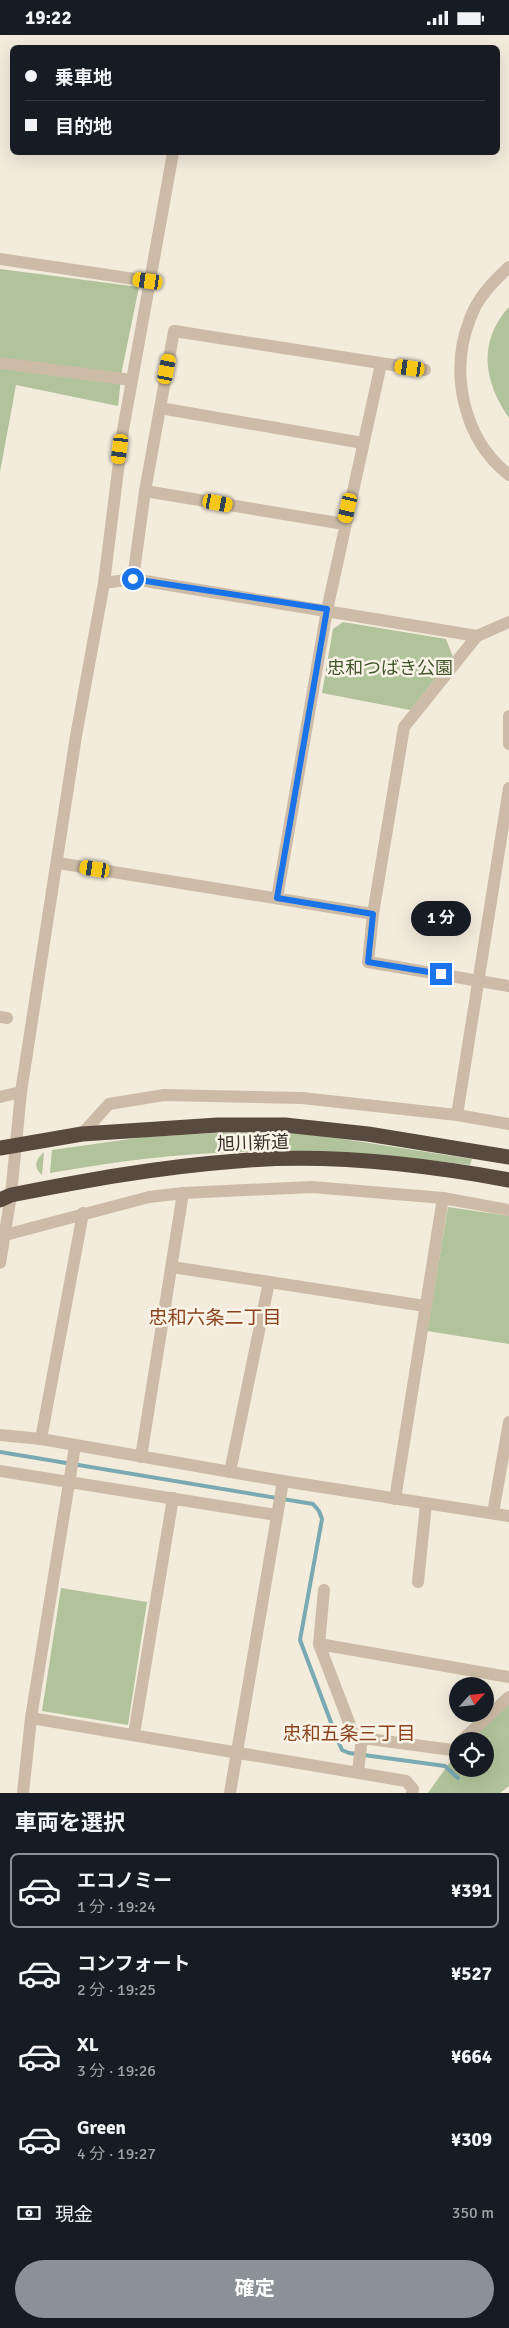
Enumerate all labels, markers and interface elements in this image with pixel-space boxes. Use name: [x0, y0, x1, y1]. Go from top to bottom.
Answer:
text: 19:22: [25, 6, 72, 30]
text: 乗車地: [55, 66, 112, 90]
text: 目的地: [55, 115, 112, 139]
car: [132, 271, 163, 291]
car: [156, 353, 177, 385]
car: [394, 358, 425, 378]
car: [110, 433, 129, 465]
car: [337, 492, 358, 524]
car: [201, 493, 234, 513]
route start: [122, 568, 144, 590]
park label: 忠和つばき公園: [327, 657, 453, 679]
car: [79, 859, 110, 879]
callout: 1 分: [411, 901, 471, 937]
text: 1 分: [427, 908, 455, 928]
route end: [430, 963, 452, 985]
street label: 旭川新道: [217, 1131, 289, 1155]
district label: 忠和六条二丁目: [148, 1306, 282, 1330]
north arrow: [449, 1677, 494, 1723]
map controls: [449, 1677, 494, 1777]
district label: 忠和五条三丁目: [282, 1722, 416, 1746]
button: locate: [449, 1732, 494, 1777]
text: 車両を選択: [15, 1809, 125, 1836]
icon: car: [17, 1868, 62, 1913]
text: エコノミー: [77, 1869, 172, 1893]
text: ¥391: [451, 1879, 492, 1903]
text: 1 分 · 19:24: [77, 1897, 156, 1917]
icon: car: [17, 1951, 62, 1996]
text: コンフォート: [77, 1952, 190, 1976]
text: ¥527: [451, 1962, 492, 1986]
text: 2 分 · 19:25: [77, 1980, 156, 2000]
text: XL: [77, 2033, 99, 2057]
icon: car: [17, 2034, 62, 2079]
text: ¥664: [451, 2045, 492, 2069]
text: 3 分 · 19:26: [77, 2061, 156, 2081]
text: Green: [77, 2116, 126, 2140]
icon: car: [17, 2117, 62, 2162]
text: ¥309: [451, 2128, 492, 2152]
text: 4 分 · 19:27: [77, 2144, 156, 2164]
icon: cash: [15, 2199, 43, 2227]
text: 現金: [55, 2203, 93, 2227]
text: 350 m: [452, 2203, 494, 2223]
button: 確定: [15, 2260, 494, 2318]

